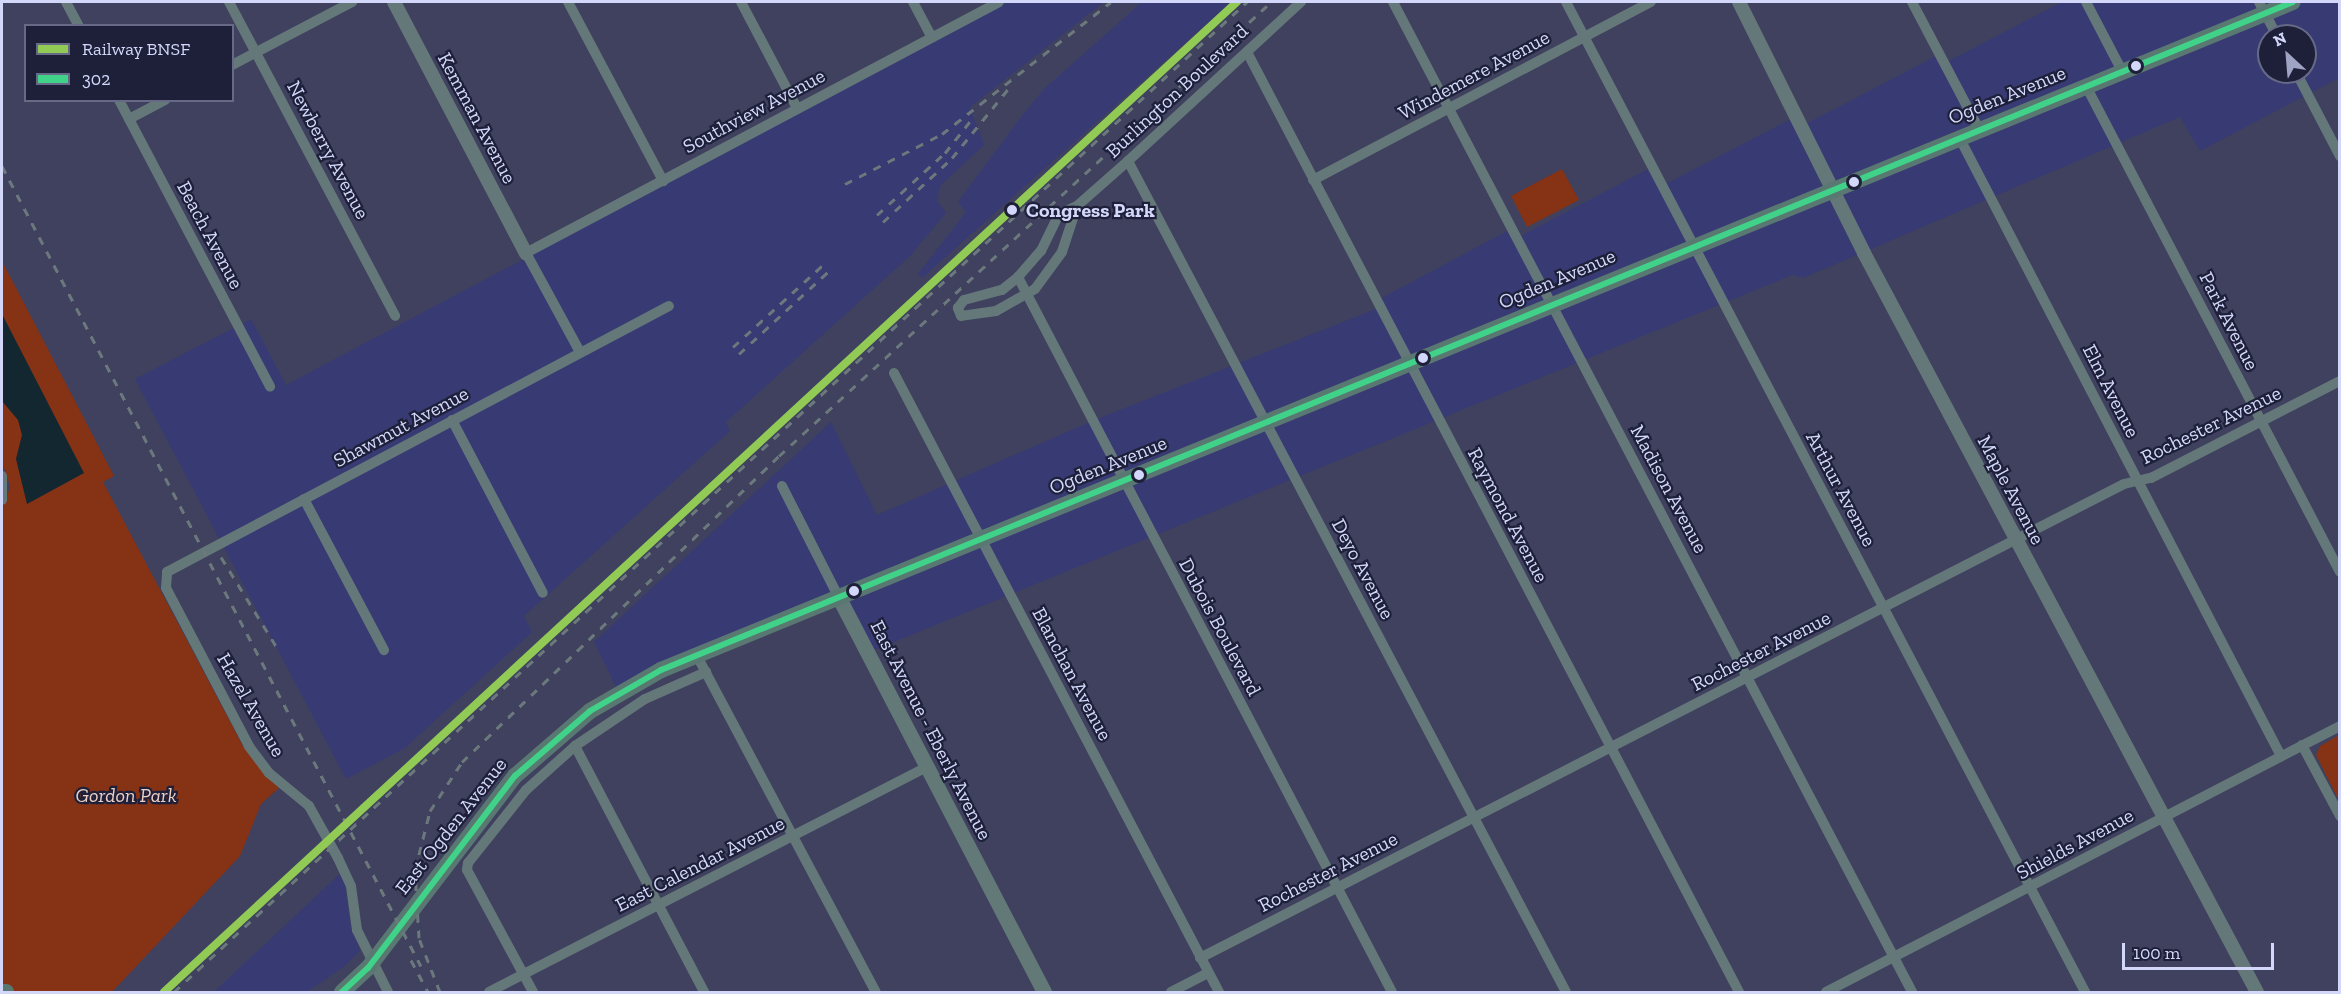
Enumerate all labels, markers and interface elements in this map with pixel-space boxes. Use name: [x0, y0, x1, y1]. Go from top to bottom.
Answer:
street label: Burlington Boulevard: [1101, 19, 1253, 163]
legend: [24, 24, 234, 102]
north arrow: [2257, 24, 2317, 84]
street label: Windemere Avenue: [1394, 25, 1554, 125]
text: N: [2270, 28, 2289, 50]
text: Railway BNSF: [82, 38, 190, 60]
street label: Kemman Avenue: [432, 48, 522, 188]
street label: Ogden Avenue: [1944, 60, 2070, 130]
unlabelled marker: [2130, 60, 2142, 72]
street label: Southview Avenue: [678, 63, 830, 159]
text: 302: [82, 68, 110, 90]
street label: Newberry Avenue: [281, 76, 375, 224]
unlabelled marker: [1848, 176, 1860, 188]
street label: Beach Avenue: [171, 177, 249, 293]
place label: Congress Park: [1026, 198, 1155, 222]
marker: Congress Park: [1003, 201, 1021, 219]
street label: Ogden Avenue: [1495, 243, 1619, 315]
street label: Park Avenue: [2194, 268, 2264, 374]
street label: Elm Avenue: [2077, 340, 2145, 442]
unlabelled marker: [1417, 352, 1429, 364]
street label: Rochester Avenue: [2136, 380, 2286, 470]
street label: Shawmut Avenue: [329, 381, 473, 473]
street label: Madison Avenue: [1625, 421, 1713, 557]
street label: Arthur Avenue: [1800, 427, 1882, 551]
street label: Ogden Avenue: [1045, 430, 1171, 500]
street label: Maple Avenue: [1972, 431, 2050, 549]
street label: Raymond Avenue: [1462, 443, 1554, 587]
unlabelled marker: [1133, 469, 1145, 481]
street label: Deyo Avenue: [1326, 514, 1400, 624]
street label: Dubois Boulevard: [1174, 554, 1266, 700]
unlabelled marker: [848, 585, 860, 597]
street label: Blanchan Avenue: [1027, 603, 1117, 745]
street label: Rochester Avenue: [1687, 605, 1835, 697]
street label: East Avenue - Eberly Avenue: [865, 615, 997, 845]
street label: Hazel Avenue: [211, 649, 291, 761]
street label: East Ogden Avenue: [390, 753, 512, 899]
park label: Gordon Park: [75, 783, 177, 807]
street label: Shields Avenue: [2012, 803, 2138, 885]
street label: East Calendar Avenue: [611, 811, 789, 917]
street label: Rochester Avenue: [1254, 826, 1402, 918]
scale bar: [2125, 931, 2276, 969]
text: 100 m: [2133, 942, 2180, 964]

